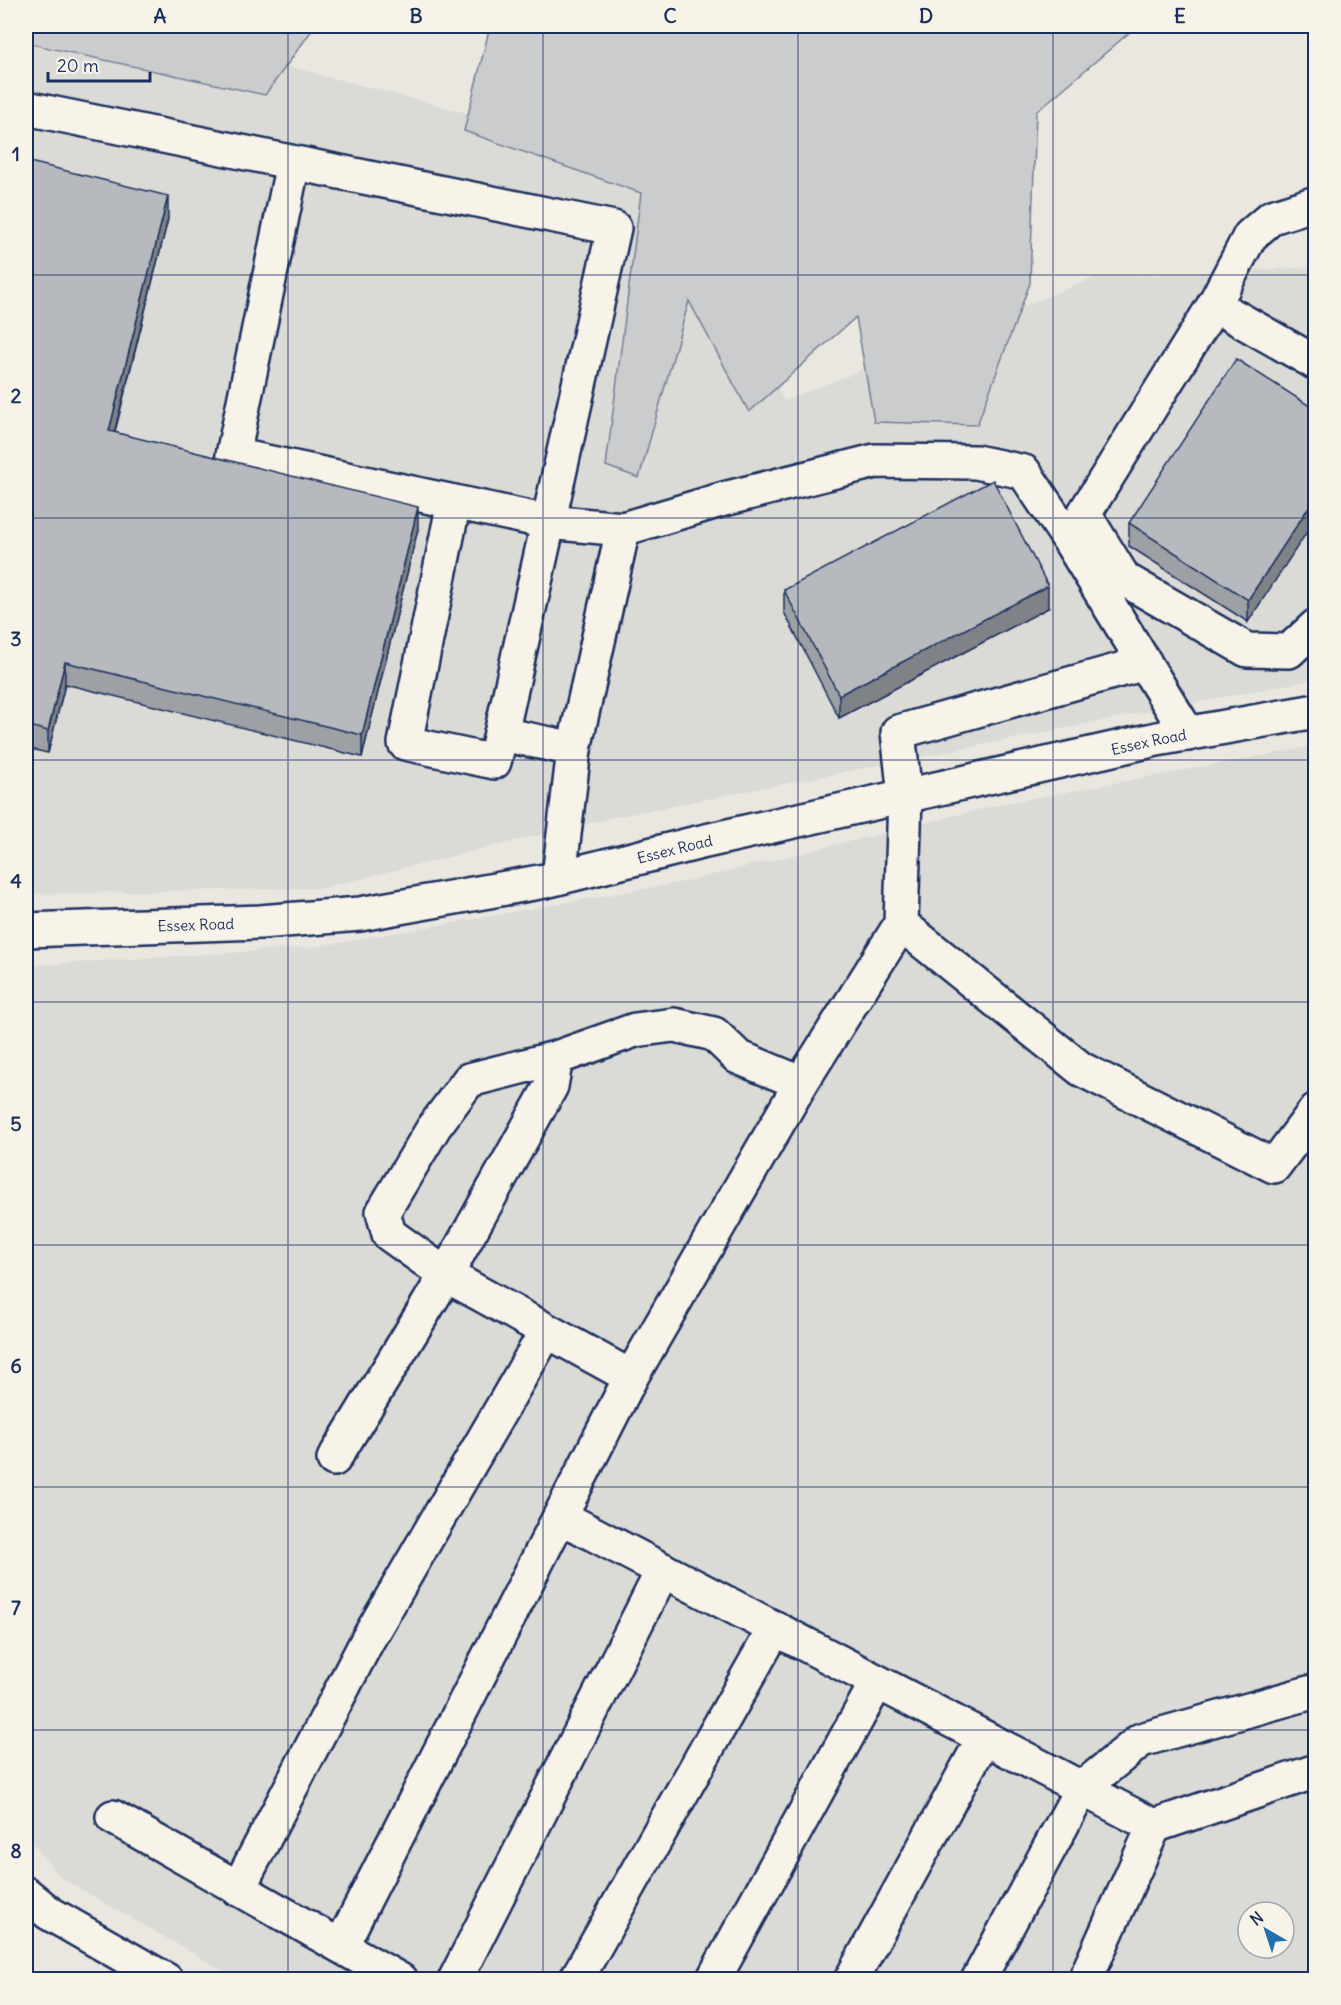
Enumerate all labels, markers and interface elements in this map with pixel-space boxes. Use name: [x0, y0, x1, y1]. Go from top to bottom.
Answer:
text: A: [154, 3, 167, 28]
text: B: [409, 3, 423, 28]
text: C: [663, 3, 677, 28]
text: D: [919, 3, 933, 28]
text: E: [1174, 3, 1186, 28]
scale bar: [48, 45, 150, 83]
text: 20 m: [57, 54, 99, 77]
text: 1: [12, 141, 20, 166]
text: 2: [11, 383, 22, 408]
text: 3: [10, 626, 22, 651]
street label: Essex Road: [1109, 724, 1188, 759]
street label: Essex Road: [635, 830, 714, 867]
text: 4: [10, 868, 22, 893]
street label: Essex Road: [157, 913, 235, 935]
text: 5: [10, 1111, 22, 1136]
text: 6: [10, 1353, 22, 1378]
text: 7: [11, 1595, 21, 1620]
text: 8: [10, 1838, 22, 1863]
north arrow: [1236, 1900, 1296, 1960]
text: N: [1246, 1907, 1267, 1930]

